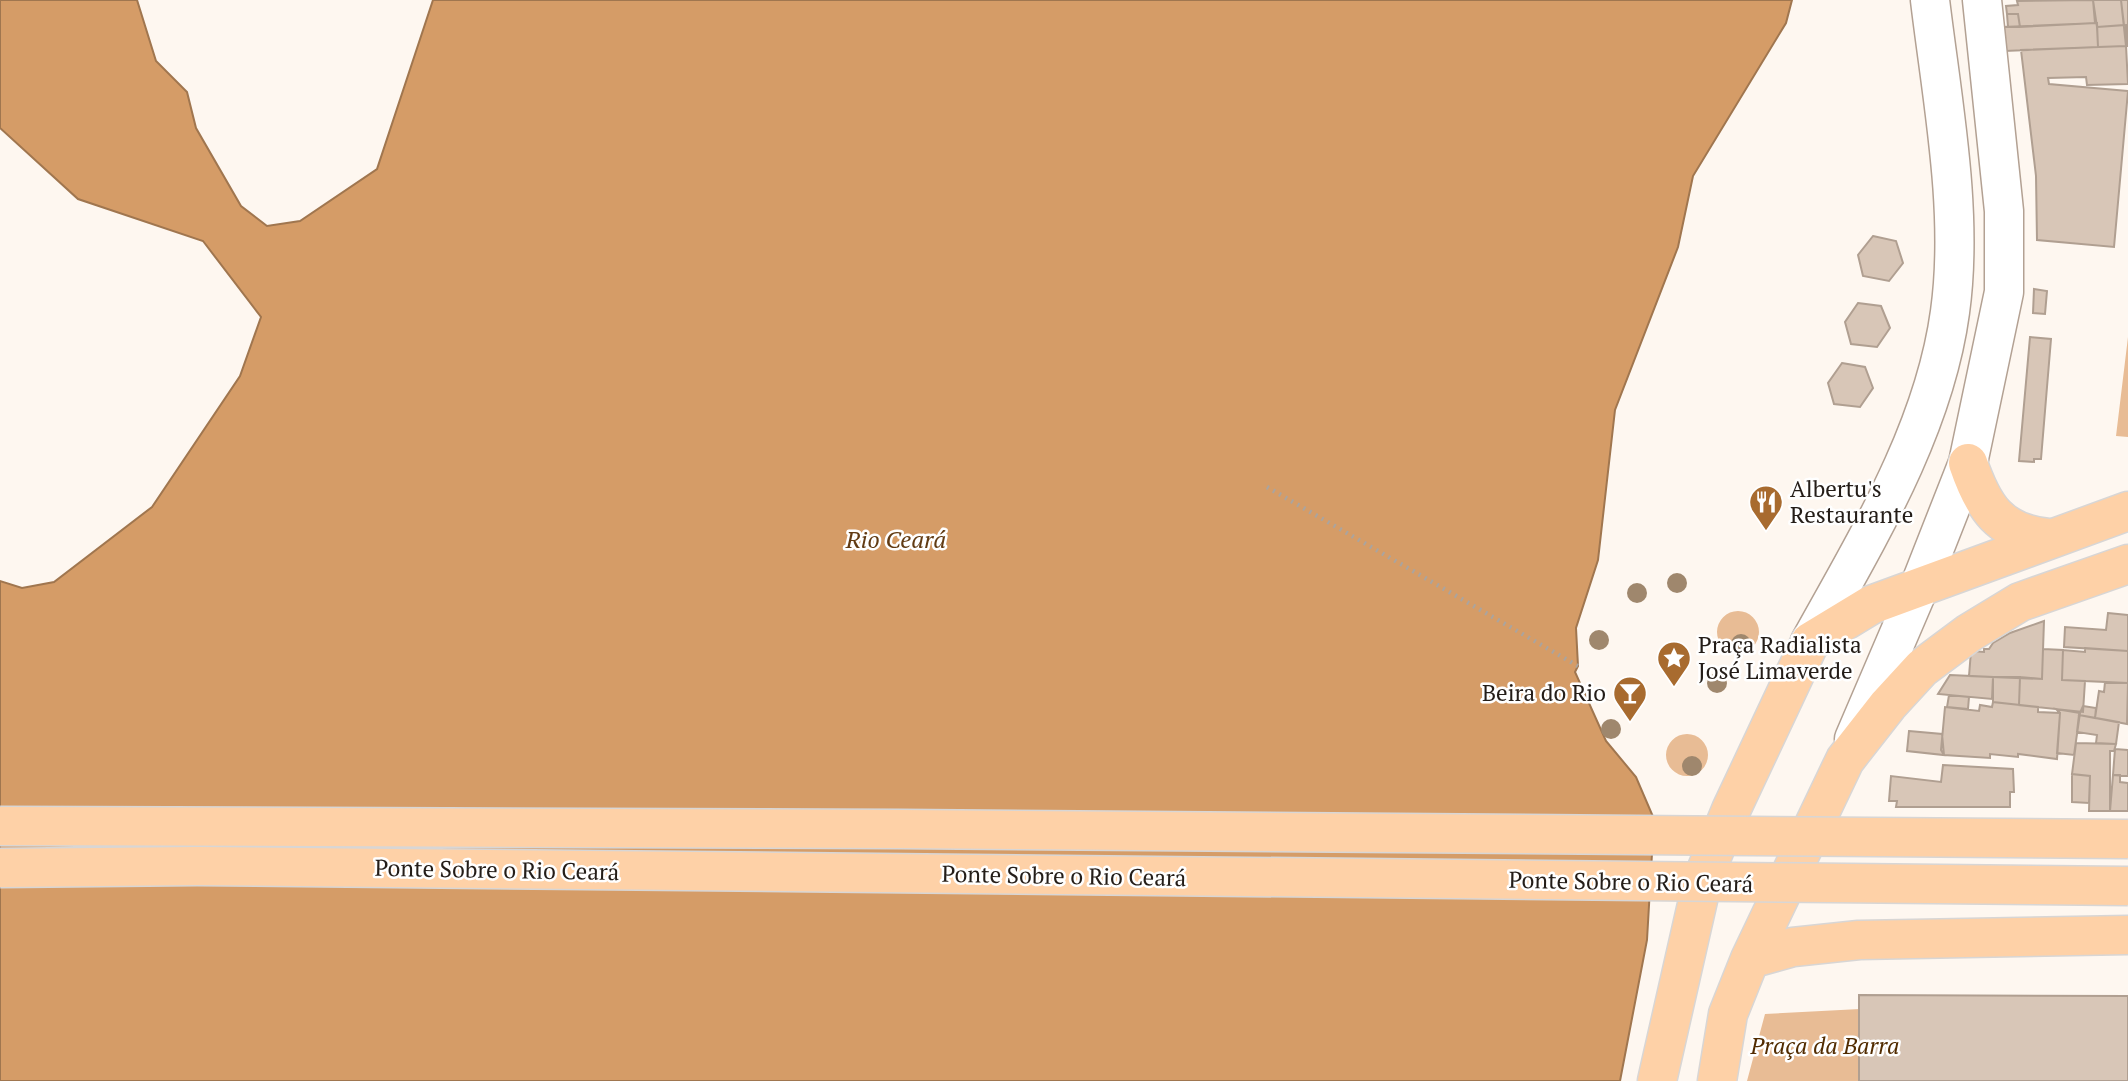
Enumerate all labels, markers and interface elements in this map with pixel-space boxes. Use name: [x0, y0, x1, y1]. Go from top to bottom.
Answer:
place label: Albertu's Restaurante: [1790, 473, 1913, 530]
restaurant icon: Albertu's Restaurante: [1747, 483, 1785, 532]
water label: Rio Ceará: [845, 523, 946, 555]
place label: Praça Radialista José Limaverde: [1698, 629, 1862, 686]
place icon: Praça Radialista José Limaverde: [1655, 639, 1693, 688]
bar icon: Beira do Rio: [1611, 674, 1649, 723]
place label: Beira do Rio: [1482, 677, 1606, 708]
street label: Ponte Sobre o Rio Ceará: [374, 852, 620, 887]
street label: Ponte Sobre o Rio Ceará: [941, 858, 1187, 893]
street label: Ponte Sobre o Rio Ceará: [1508, 864, 1754, 899]
park label: Praça da Barra: [1750, 1030, 1899, 1061]

